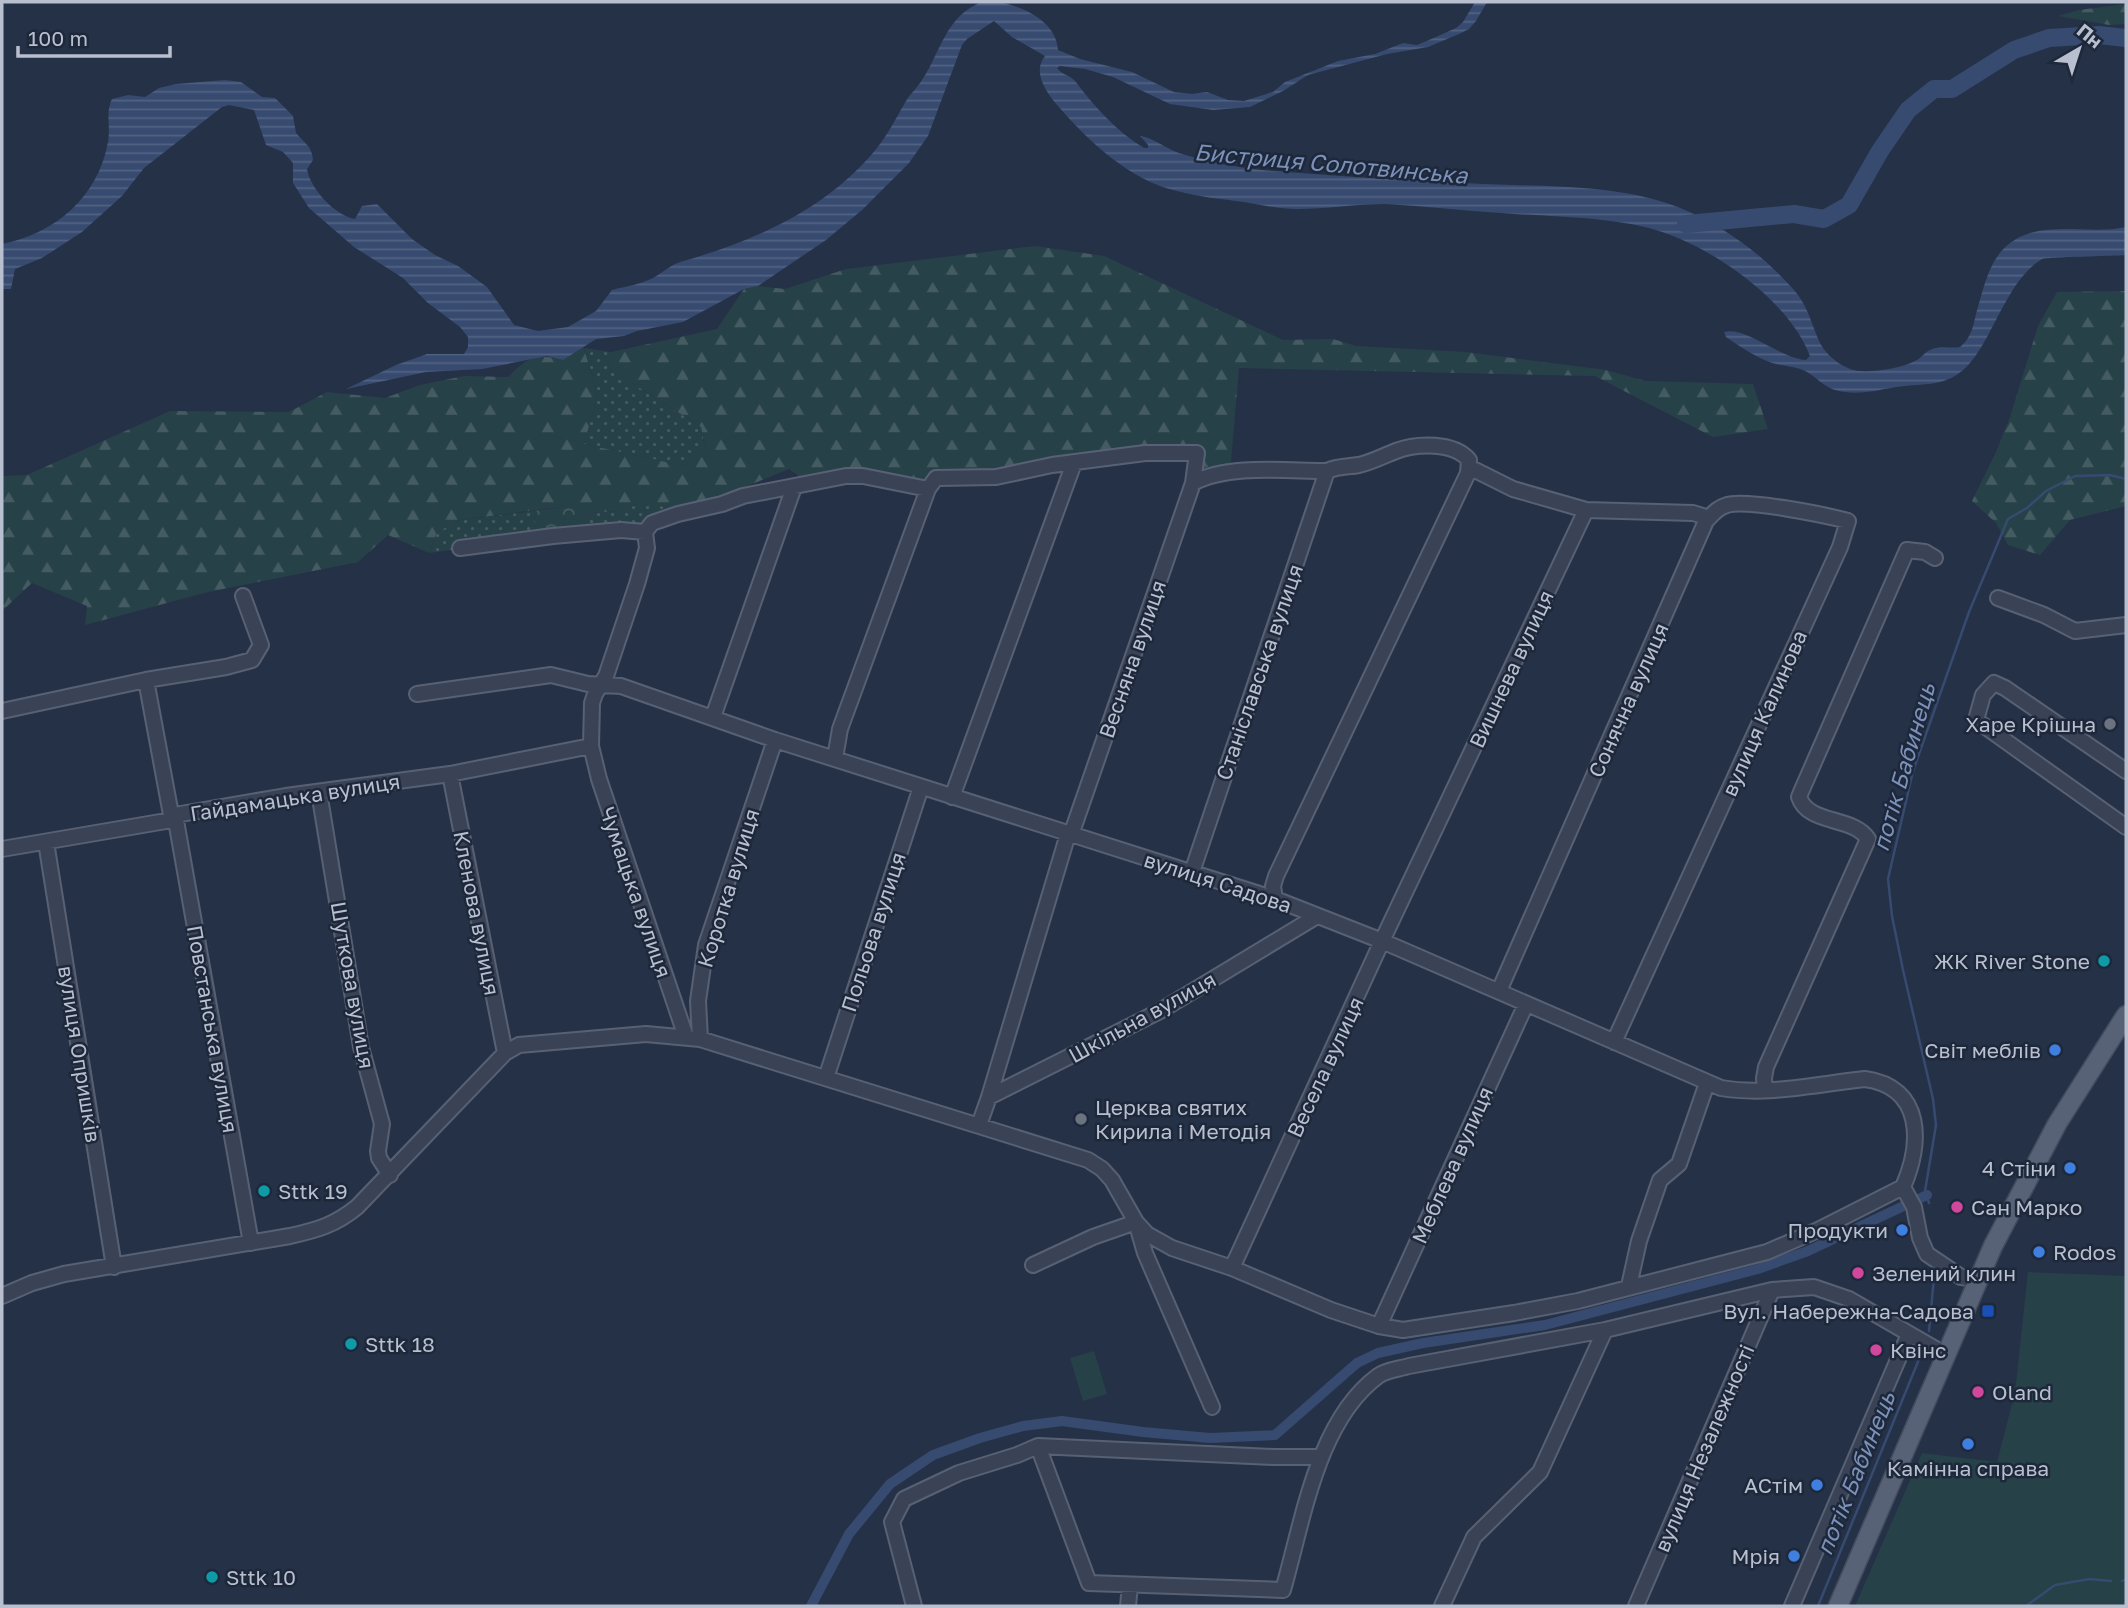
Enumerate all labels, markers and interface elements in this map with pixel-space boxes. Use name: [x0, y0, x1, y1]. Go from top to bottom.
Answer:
scale bar: [18, 14, 170, 58]
north arrow: [2044, 14, 2114, 84]
text: Пн: [2073, 18, 2107, 52]
text: 100 m: [28, 25, 88, 51]
water label: Бистриця Солотвинська: [1193, 137, 1470, 189]
street label: Станіславська вулиця: [1210, 561, 1308, 783]
street label: Весняна вулиця: [1093, 577, 1171, 741]
street label: Вишнева вулиця: [1463, 586, 1559, 752]
street label: Сонячна вулиця: [1582, 619, 1674, 781]
street label: вулиця Калинова: [1716, 626, 1812, 800]
water label: потік Бабинець: [1866, 679, 1941, 854]
place label: Харе Крішна: [1965, 711, 2096, 737]
marker: Харе Крішна: [2102, 716, 2118, 732]
street label: Гайдамацька вулиця: [188, 768, 402, 826]
street label: Чумацька вулиця: [595, 803, 677, 981]
street label: Коротка вулиця: [692, 806, 764, 970]
street label: Кленова вулиця: [448, 829, 506, 997]
street label: вулиця Садова: [1141, 846, 1295, 918]
street label: Польова вулиця: [835, 849, 911, 1015]
street label: Шуткова вулиця: [326, 899, 380, 1071]
street label: Повстанська вулиця: [182, 923, 244, 1135]
place label: ЖК River Stone: [1934, 948, 2090, 974]
marker: ЖК River Stone: [2096, 953, 2112, 969]
street label: вулиця Опришків: [53, 964, 107, 1144]
street label: Шкільна вулиця: [1064, 966, 1220, 1068]
street label: Весела вулиця: [1281, 993, 1369, 1141]
place label: Світ меблів: [1924, 1037, 2041, 1063]
marker: Світ меблів: [2047, 1042, 2063, 1058]
street label: Меблева вулиця: [1406, 1082, 1498, 1248]
place label: Церква святих Кирила і Методія: [1095, 1094, 1271, 1144]
marker: Церква святих Кирила і Методія: [1073, 1111, 1089, 1127]
place label: 4 Стіни: [1982, 1155, 2056, 1181]
marker: 4 Стіни: [2062, 1160, 2078, 1176]
place label: Sttk 19: [278, 1178, 348, 1204]
marker: Sttk 19: [256, 1183, 272, 1199]
place label: Сан Марко: [1971, 1194, 2082, 1220]
marker: Сан Марко: [1949, 1199, 1965, 1215]
place label: Продукти: [1788, 1217, 1888, 1243]
marker: Продукти: [1894, 1222, 1910, 1238]
place label: Rodos: [2053, 1239, 2116, 1265]
marker: Rodos: [2031, 1244, 2047, 1260]
place label: Зелений клин: [1872, 1260, 2016, 1286]
marker: Зелений клин: [1850, 1265, 1866, 1281]
place label: Вул. Набережна-Садова: [1723, 1298, 1974, 1324]
marker: Вул. Набережна-Садова: [1980, 1303, 1996, 1319]
place label: Sttk 18: [365, 1331, 435, 1357]
marker: Sttk 18: [343, 1336, 359, 1352]
place label: Квінс: [1890, 1337, 1946, 1363]
street label: вулиця Незалежності: [1648, 1340, 1760, 1556]
marker: Квінс: [1868, 1342, 1884, 1358]
place label: Oland: [1992, 1379, 2052, 1405]
marker: Oland: [1970, 1384, 1986, 1400]
water label: потік Бабинець: [1810, 1386, 1901, 1559]
marker: Камінна справа: [1960, 1436, 1976, 1452]
place label: Камінна справа: [1887, 1455, 2049, 1481]
place label: АСтім: [1744, 1472, 1803, 1498]
marker: АСтім: [1809, 1477, 1825, 1493]
place label: Мрія: [1731, 1543, 1780, 1569]
marker: Мрія: [1786, 1548, 1802, 1564]
place label: Sttk 10: [226, 1564, 296, 1590]
marker: Sttk 10: [204, 1569, 220, 1585]

